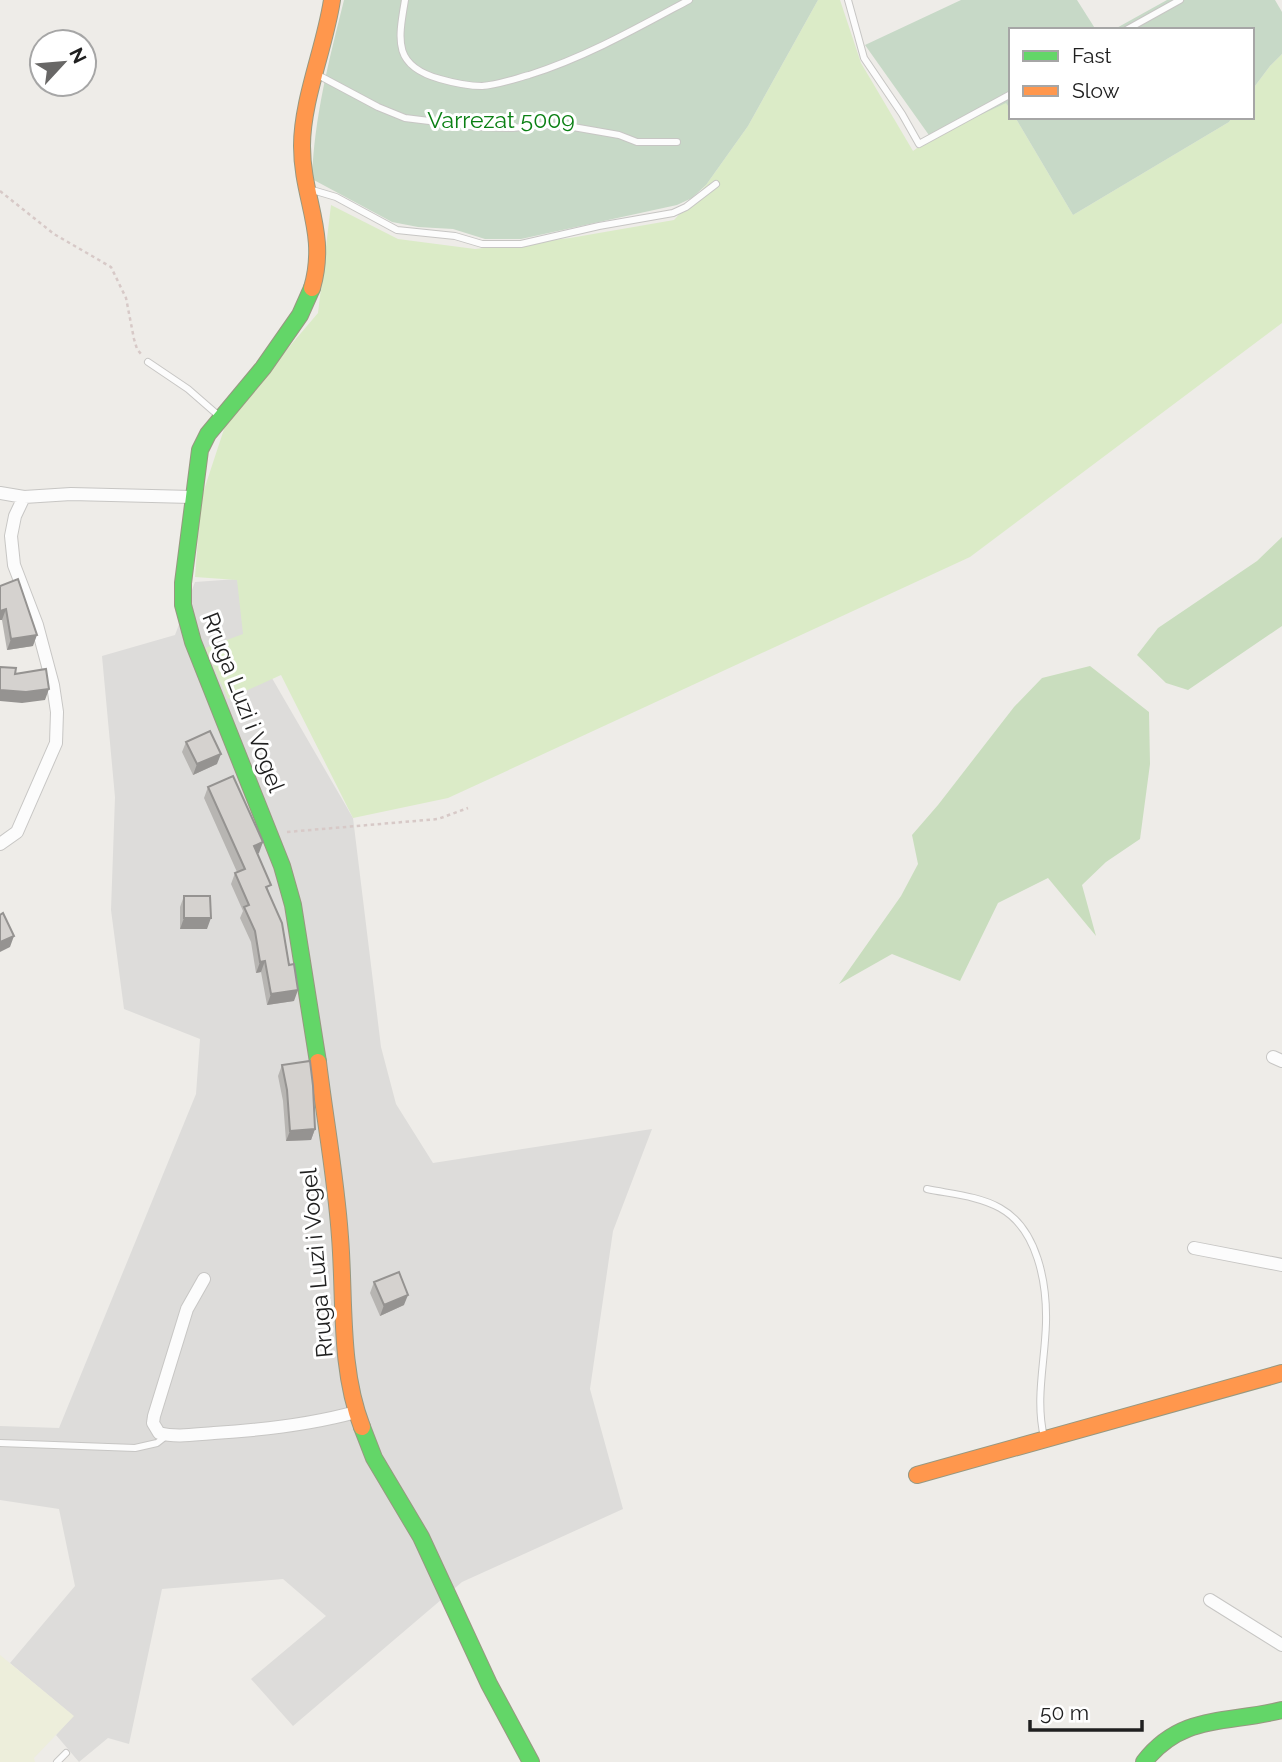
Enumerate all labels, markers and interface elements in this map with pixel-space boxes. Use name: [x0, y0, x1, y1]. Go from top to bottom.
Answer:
north arrow: [28, 28, 98, 98]
legend: [1009, 28, 1254, 119]
text: Fast: [1072, 43, 1112, 68]
text: N: [65, 44, 91, 67]
text: Slow: [1072, 78, 1120, 103]
park label: Varrezat 5009: [427, 106, 575, 133]
street label: Rruga Luzi i Vogel: [197, 608, 291, 796]
street label: Rruga Luzi i Vogel: [294, 1166, 338, 1359]
scale bar: [1030, 1688, 1142, 1732]
text: 50 m: [1040, 1700, 1089, 1725]

